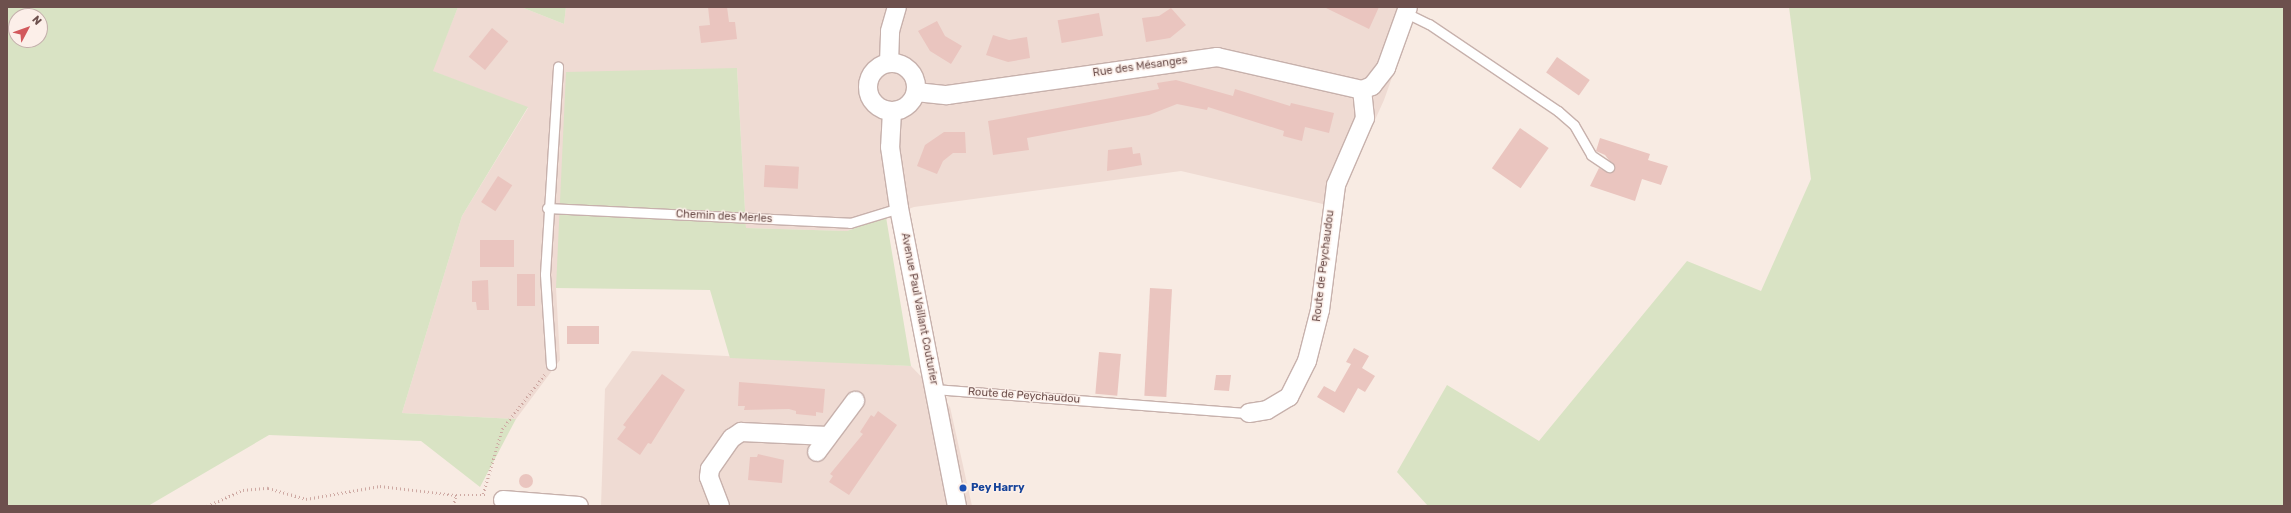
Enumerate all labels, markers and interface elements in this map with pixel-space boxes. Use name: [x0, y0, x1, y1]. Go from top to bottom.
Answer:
north arrow: [8, 8, 48, 48]
text: N: [29, 13, 44, 28]
street label: Rue des Mésanges: [1092, 54, 1188, 80]
street label: Chemin des Merles: [675, 208, 773, 226]
street label: Route de Peychaudou: [1311, 209, 1337, 323]
street label: Avenue Paul Vaillant Couturier: [898, 232, 940, 386]
street label: Route de Peychaudou: [967, 385, 1081, 407]
place label: Pey Harry: [971, 481, 1025, 495]
marker: Pey Harry: [958, 483, 968, 493]

